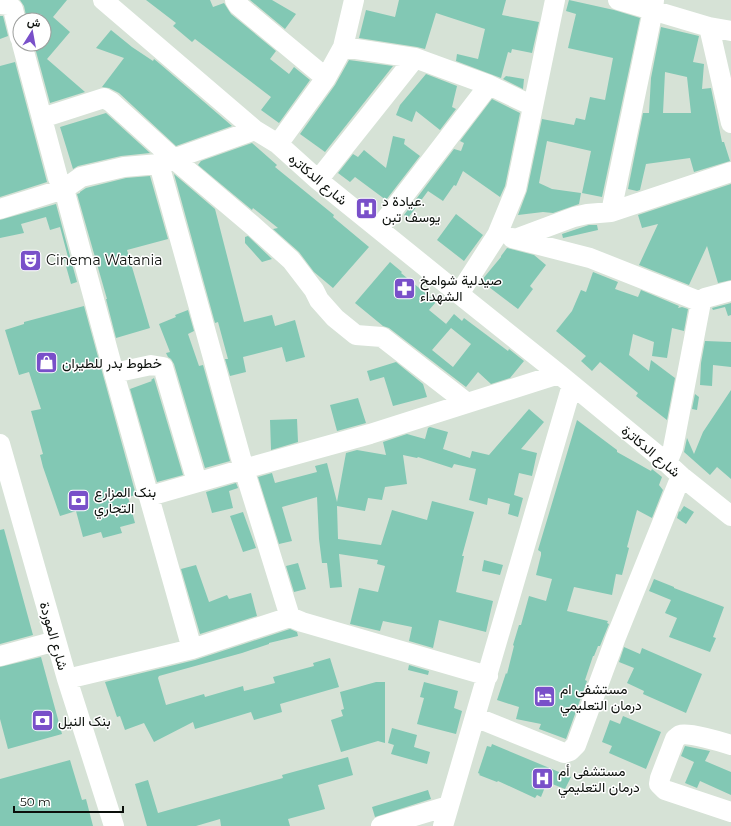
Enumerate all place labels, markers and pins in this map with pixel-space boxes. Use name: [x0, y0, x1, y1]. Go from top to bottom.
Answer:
place label: عيادة د. يوسف تبن: [382, 192, 440, 226]
hospital icon: عيادة د. يوسف تبن: [353, 196, 379, 222]
theatre icon: Cinema Watania: [18, 247, 44, 273]
place label: Cinema Watania: [46, 251, 163, 269]
place label: صيدلية شوامخ الشهداء: [420, 271, 502, 305]
pharmacy icon: صيدلية شوامخ الشهداء: [391, 275, 417, 301]
shop icon: خطوط بدر للطيران: [34, 350, 60, 376]
place label: خطوط بدر للطيران: [62, 354, 162, 372]
place label: بنک المزارع التجاري: [94, 483, 156, 520]
bank icon: بنک المزارع التجاري: [65, 487, 91, 513]
place label: مستشفى ام درمان التعليمي: [560, 680, 642, 717]
hotel icon: مستشفى ام درمان التعليمي: [532, 684, 558, 710]
bank icon: بنک النيل: [30, 708, 56, 734]
place label: بنک النيل: [58, 712, 111, 730]
place label: مستشفى أم درمان التعليمي: [558, 762, 640, 799]
hospital icon: مستشفى أم درمان التعليمي: [529, 766, 555, 792]

